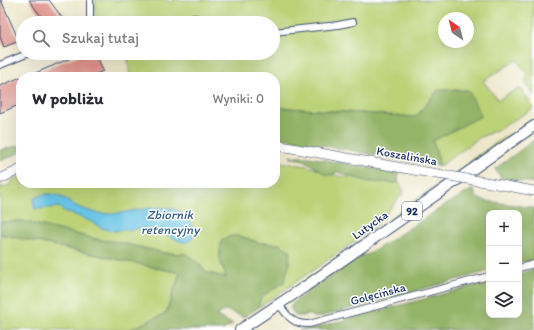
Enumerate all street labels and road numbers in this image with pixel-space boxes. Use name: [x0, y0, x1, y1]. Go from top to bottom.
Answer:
street label: Koszalińska: [376, 144, 439, 168]
road number: 92: [402, 202, 422, 220]
street label: Lutycka: [349, 208, 391, 242]
street label: Golęcińska: [349, 280, 408, 308]

